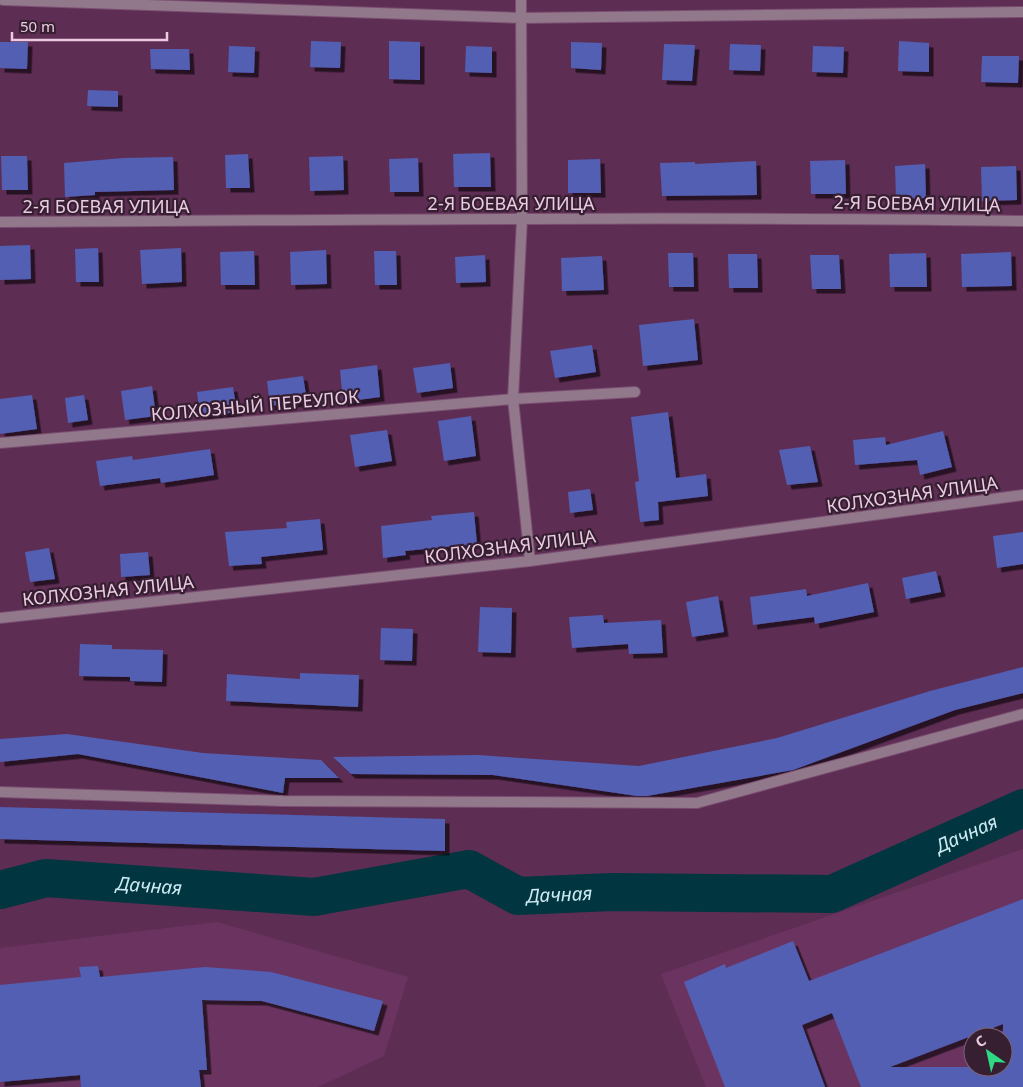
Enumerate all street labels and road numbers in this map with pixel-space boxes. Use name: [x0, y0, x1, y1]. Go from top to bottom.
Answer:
street label: 2-Я БОЕВАЯ УЛИЦА: [833, 190, 1001, 216]
street label: 2-Я БОЕВАЯ УЛИЦА: [428, 191, 595, 215]
street label: 2-Я БОЕВАЯ УЛИЦА: [23, 194, 190, 218]
street label: КОЛХОЗНЫЙ ПЕРЕУЛОК: [150, 384, 361, 426]
street label: КОЛХОЗНАЯ УЛИЦА: [825, 470, 1000, 518]
street label: КОЛХОЗНАЯ УЛИЦА: [423, 524, 598, 568]
street label: КОЛХОЗНАЯ УЛИЦА: [21, 569, 196, 611]

